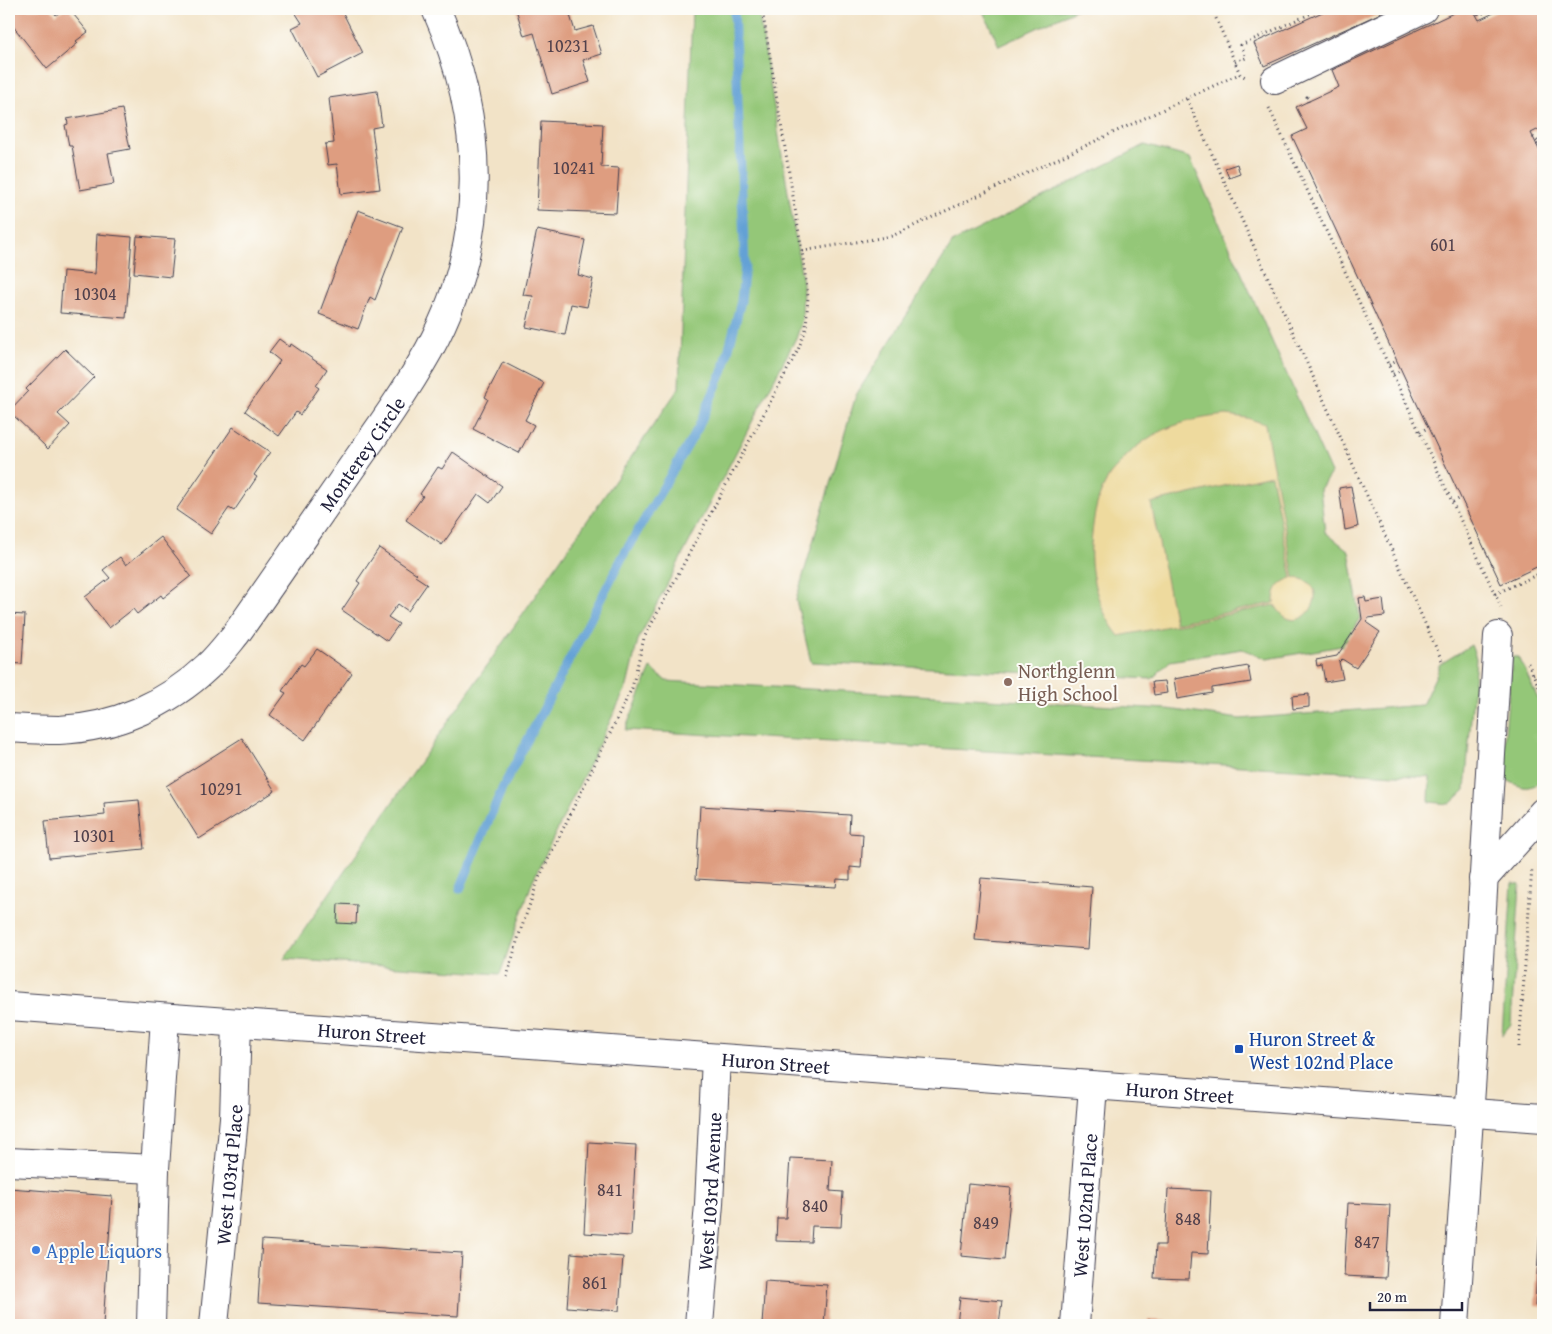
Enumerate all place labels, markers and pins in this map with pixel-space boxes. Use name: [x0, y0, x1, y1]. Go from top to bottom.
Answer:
place label: Northglenn High School: [1018, 656, 1118, 708]
marker: Northglenn High School: [1002, 676, 1014, 688]
place label: Huron Street & West 102nd Place: [1249, 1024, 1393, 1076]
marker: Huron Street & West 102nd Place: [1233, 1043, 1245, 1055]
place label: Apple Liquors: [46, 1236, 162, 1265]
marker: Apple Liquors: [30, 1244, 42, 1256]

